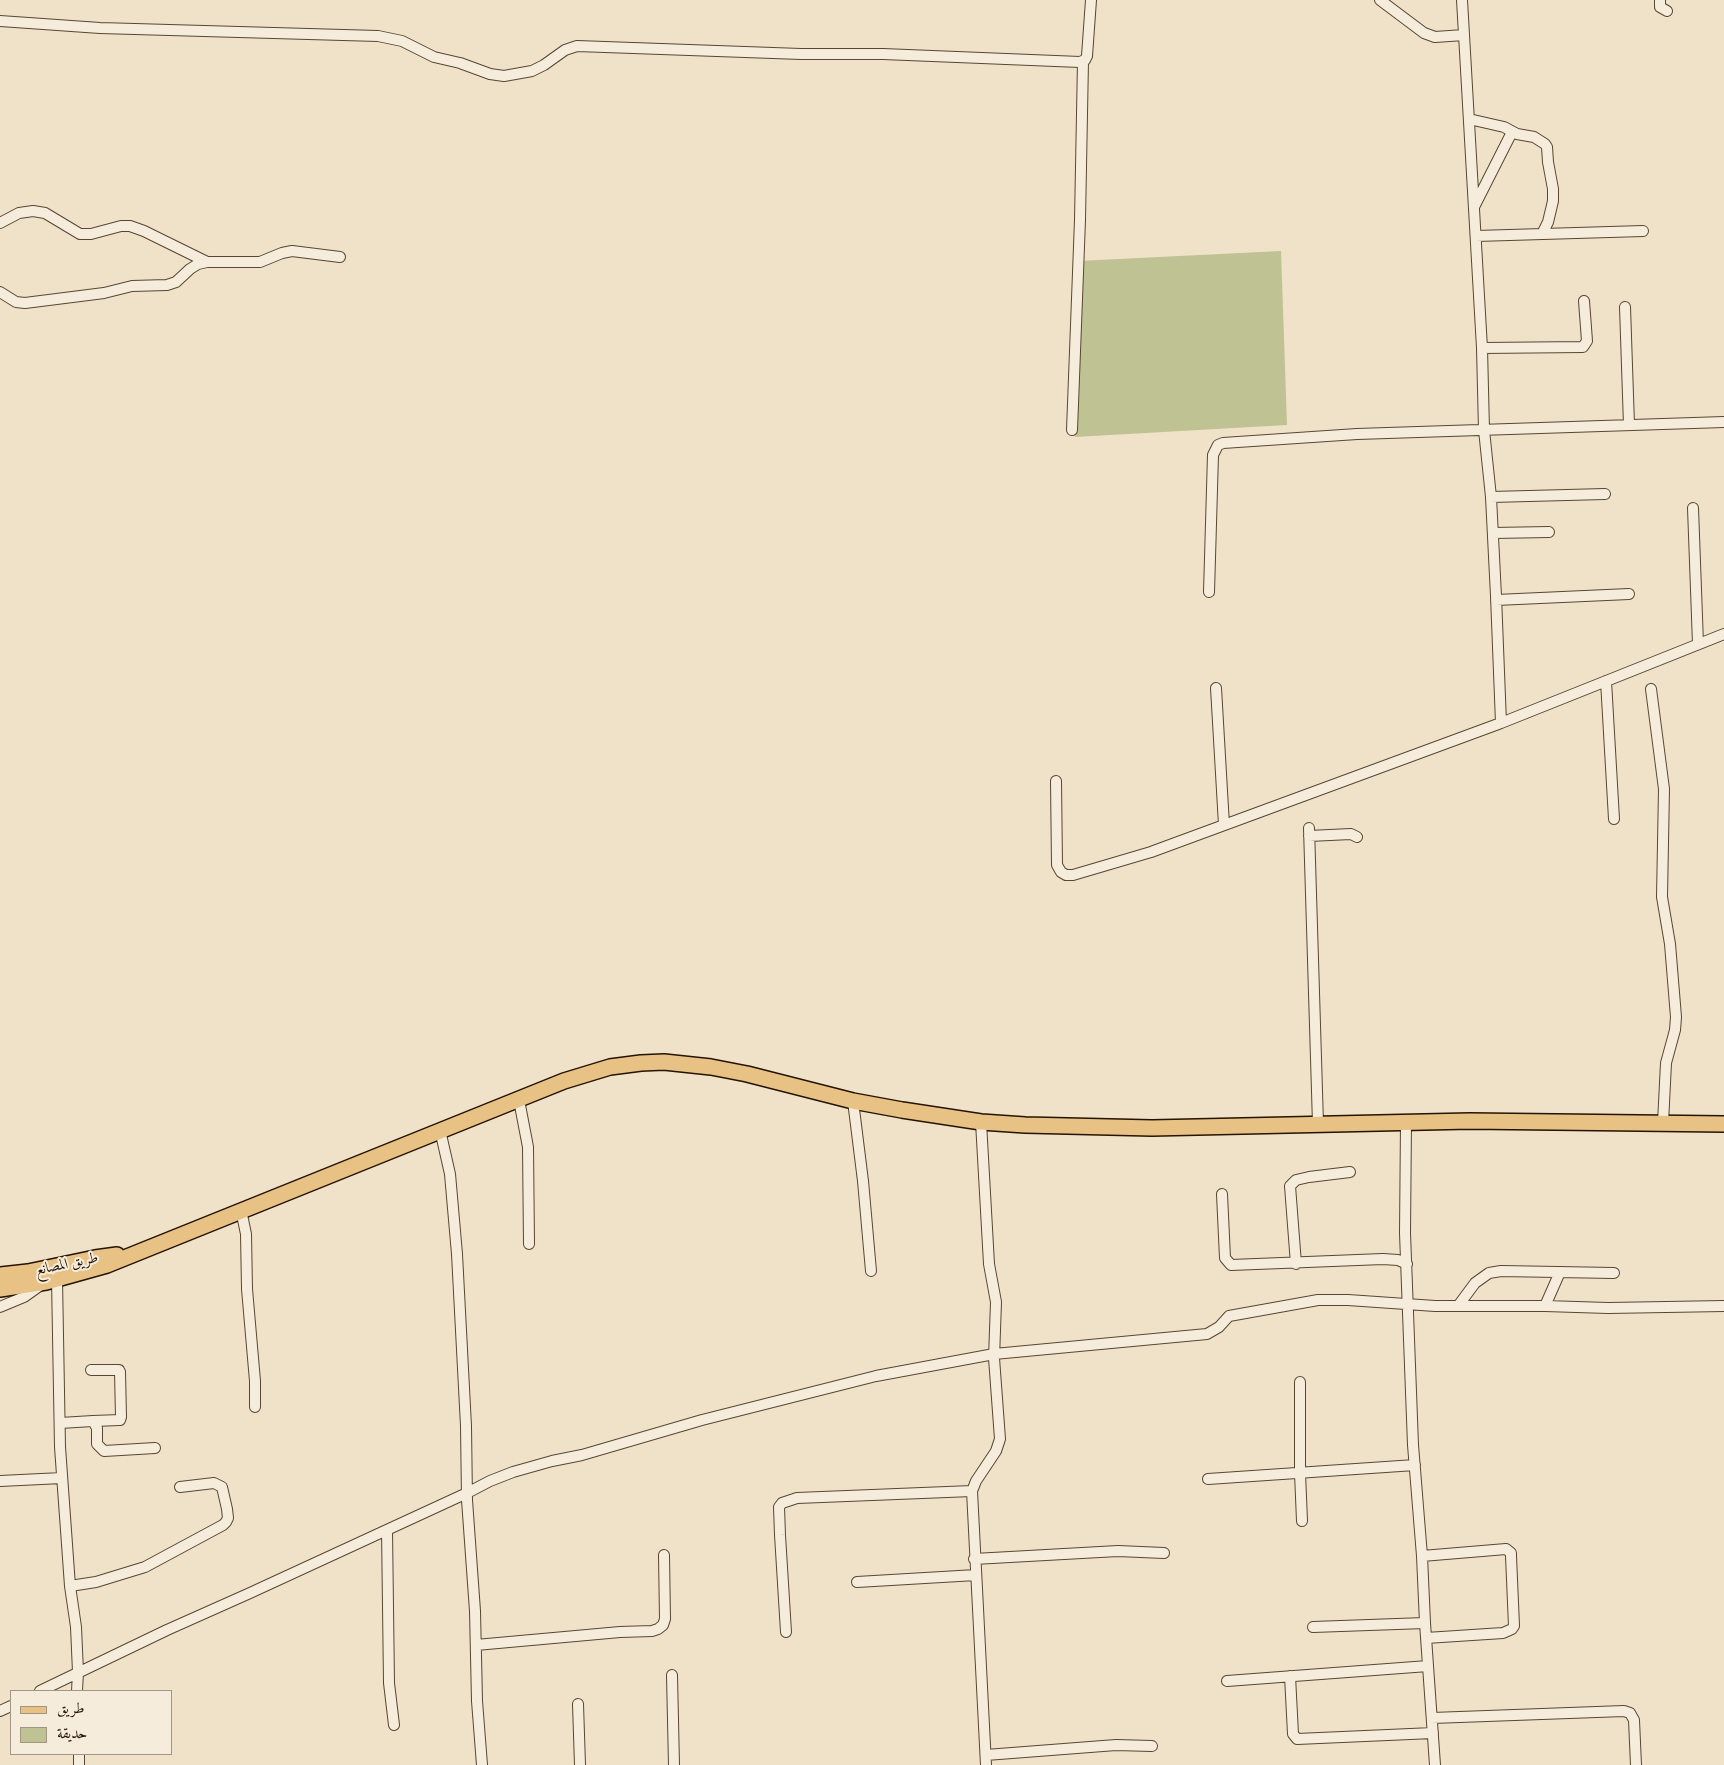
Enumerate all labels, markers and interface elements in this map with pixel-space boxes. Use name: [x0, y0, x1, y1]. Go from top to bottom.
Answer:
street label: طريق المصانع: [34, 1250, 100, 1280]
legend: [10, 1690, 172, 1755]
text: طريق: [57, 1699, 84, 1718]
text: حديقة: [57, 1724, 87, 1743]

